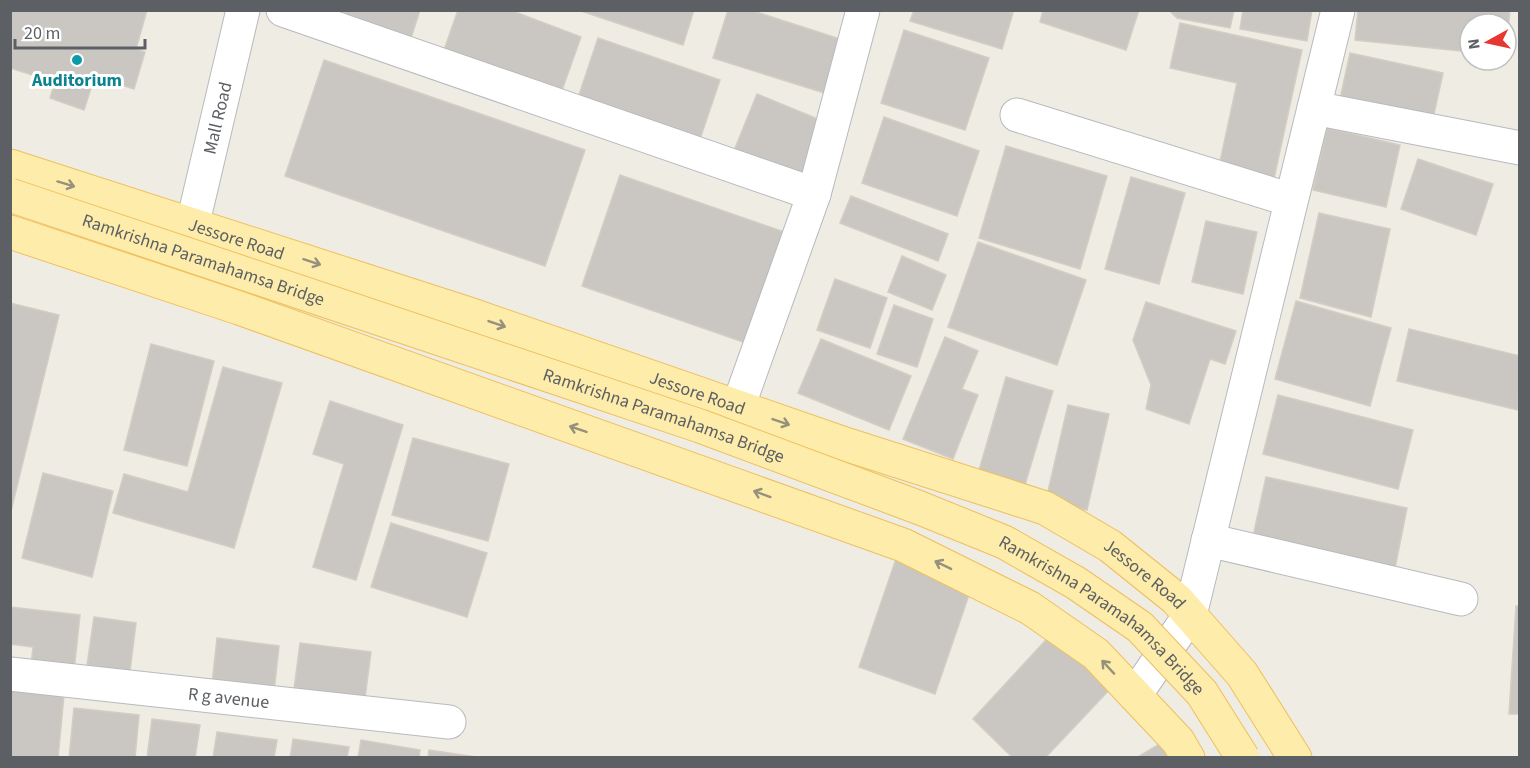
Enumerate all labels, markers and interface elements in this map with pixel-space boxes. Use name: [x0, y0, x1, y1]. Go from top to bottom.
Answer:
scale bar: [15, 12, 146, 50]
north arrow: [1458, 12, 1518, 72]
text: 20 m: [24, 21, 60, 46]
text: N: [1463, 37, 1486, 51]
marker: Auditorium: [70, 53, 84, 67]
place label: Auditorium: [31, 68, 122, 93]
street label: Mall Road: [197, 79, 238, 157]
one-way arrow: [56, 179, 75, 190]
street label: Ramkrishna Paramahamsa Bridge: [79, 208, 328, 312]
street label: Jessore Road: [185, 212, 288, 266]
one-way arrow: [302, 257, 321, 268]
one-way arrow: [487, 319, 506, 330]
street label: Ramkrishna Paramahamsa Bridge: [540, 362, 788, 469]
street label: Jessore Road: [646, 365, 749, 421]
one-way arrow: [771, 417, 790, 428]
one-way arrow: [569, 422, 588, 433]
one-way arrow: [753, 488, 772, 499]
street label: Ramkrishna Paramahamsa Bridge: [994, 529, 1210, 701]
street label: Jessore Road: [1099, 533, 1192, 615]
one-way arrow: [935, 559, 953, 570]
one-way arrow: [1101, 659, 1115, 674]
street label: R g avenue: [187, 681, 271, 715]

